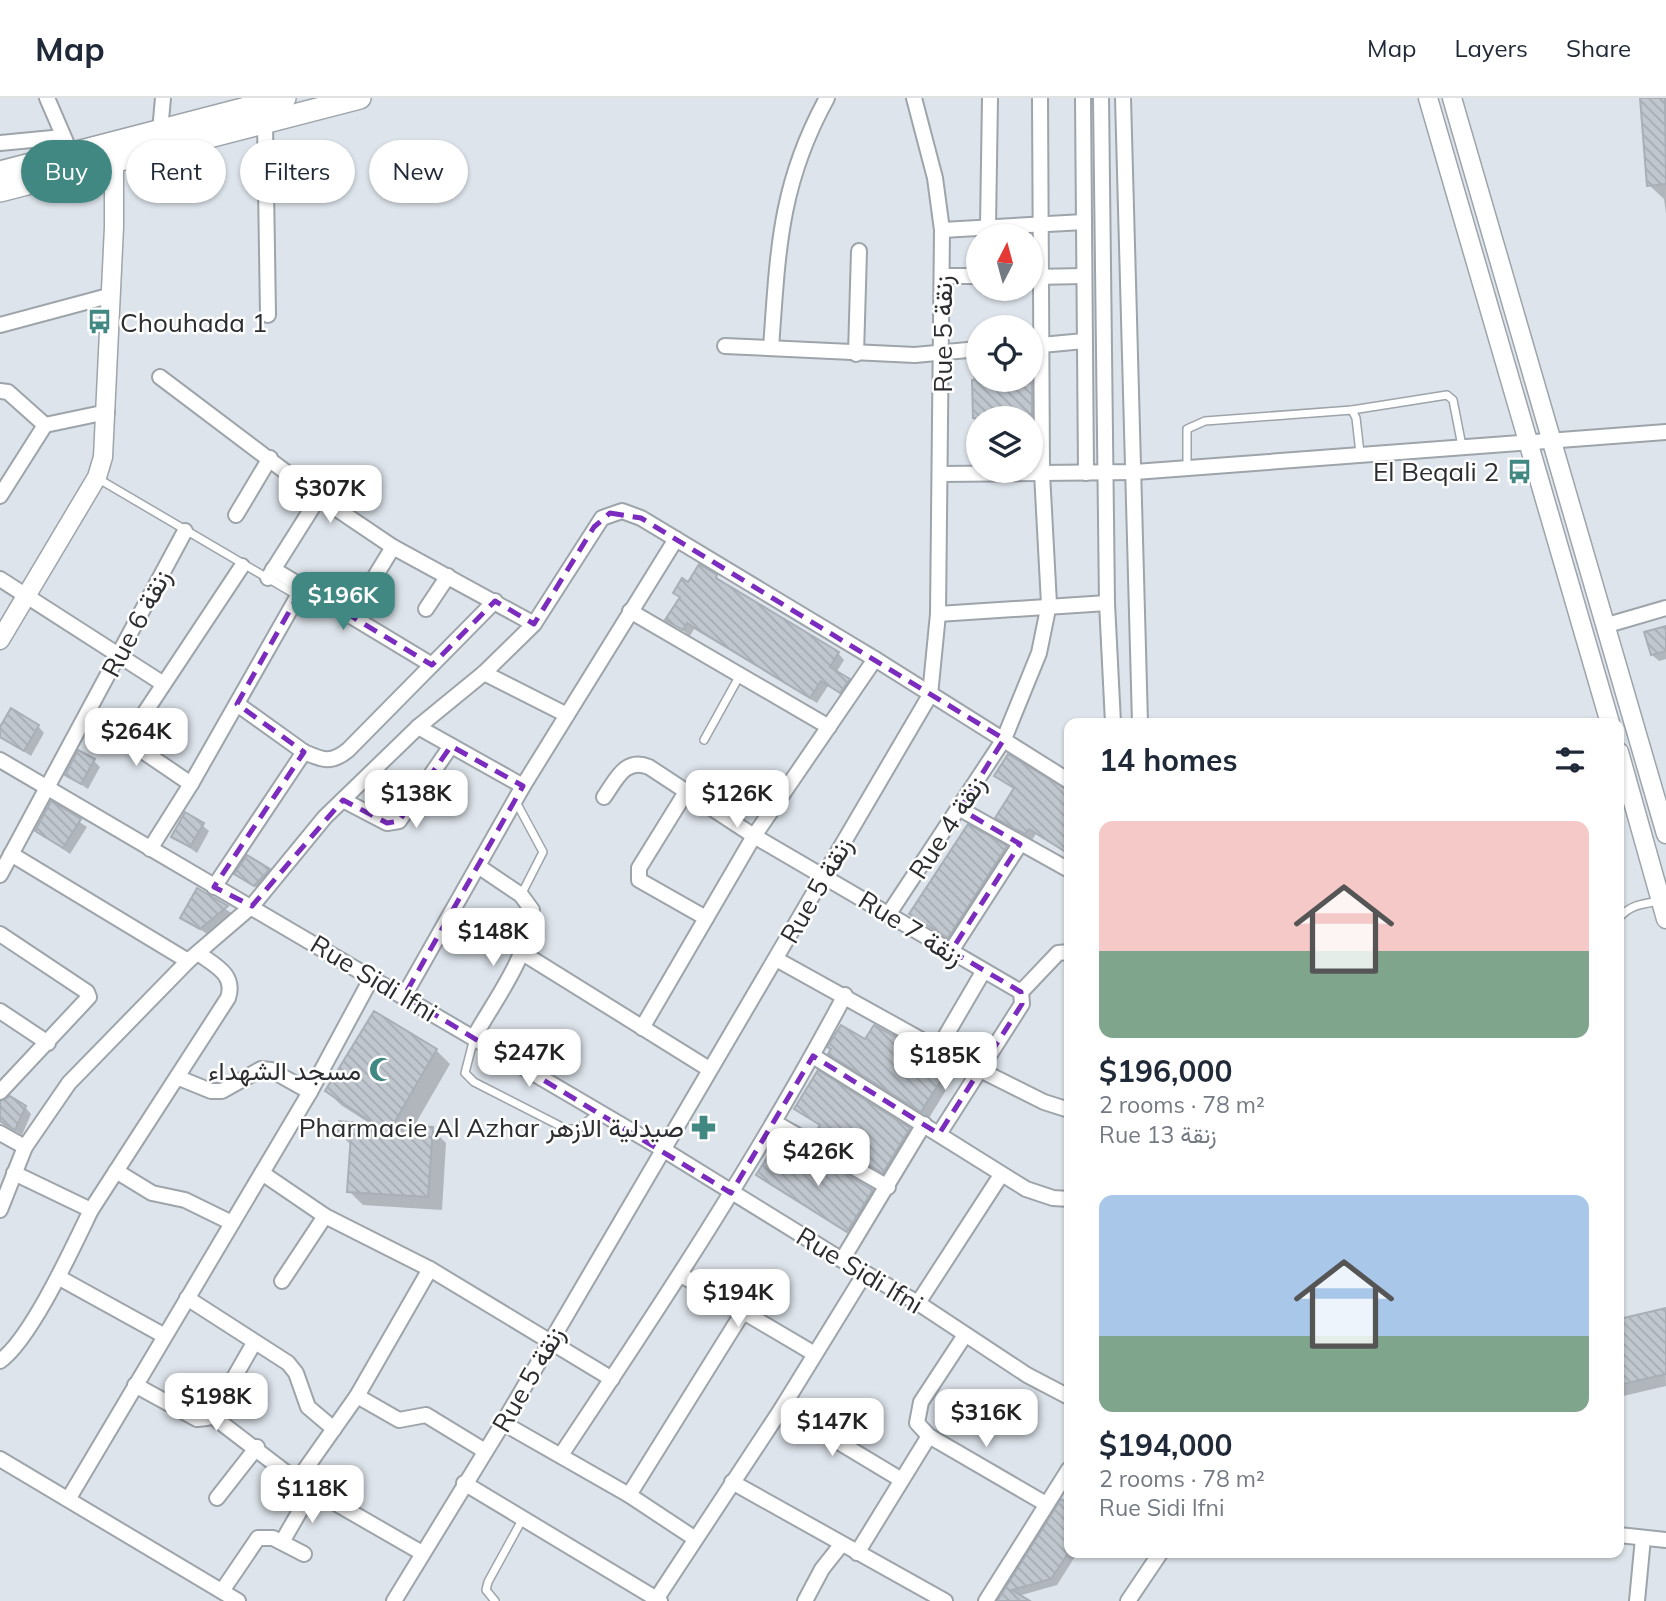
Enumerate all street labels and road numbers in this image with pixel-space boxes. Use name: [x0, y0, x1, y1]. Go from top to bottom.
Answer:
street label: Rue 5 زنقة: [926, 275, 959, 393]
street label: Rue 6 زنقة: [94, 563, 178, 683]
street label: Rue 4 زنقة: [901, 769, 993, 885]
street label: Rue 5 زنقة: [772, 831, 860, 949]
street label: Rue 7 زنقة: [853, 883, 969, 973]
street label: Rue Sidi Ifni: [305, 927, 443, 1029]
street label: Rue Sidi Ifni: [791, 1219, 929, 1321]
street label: Rue 5 زنقة: [484, 1320, 572, 1438]

